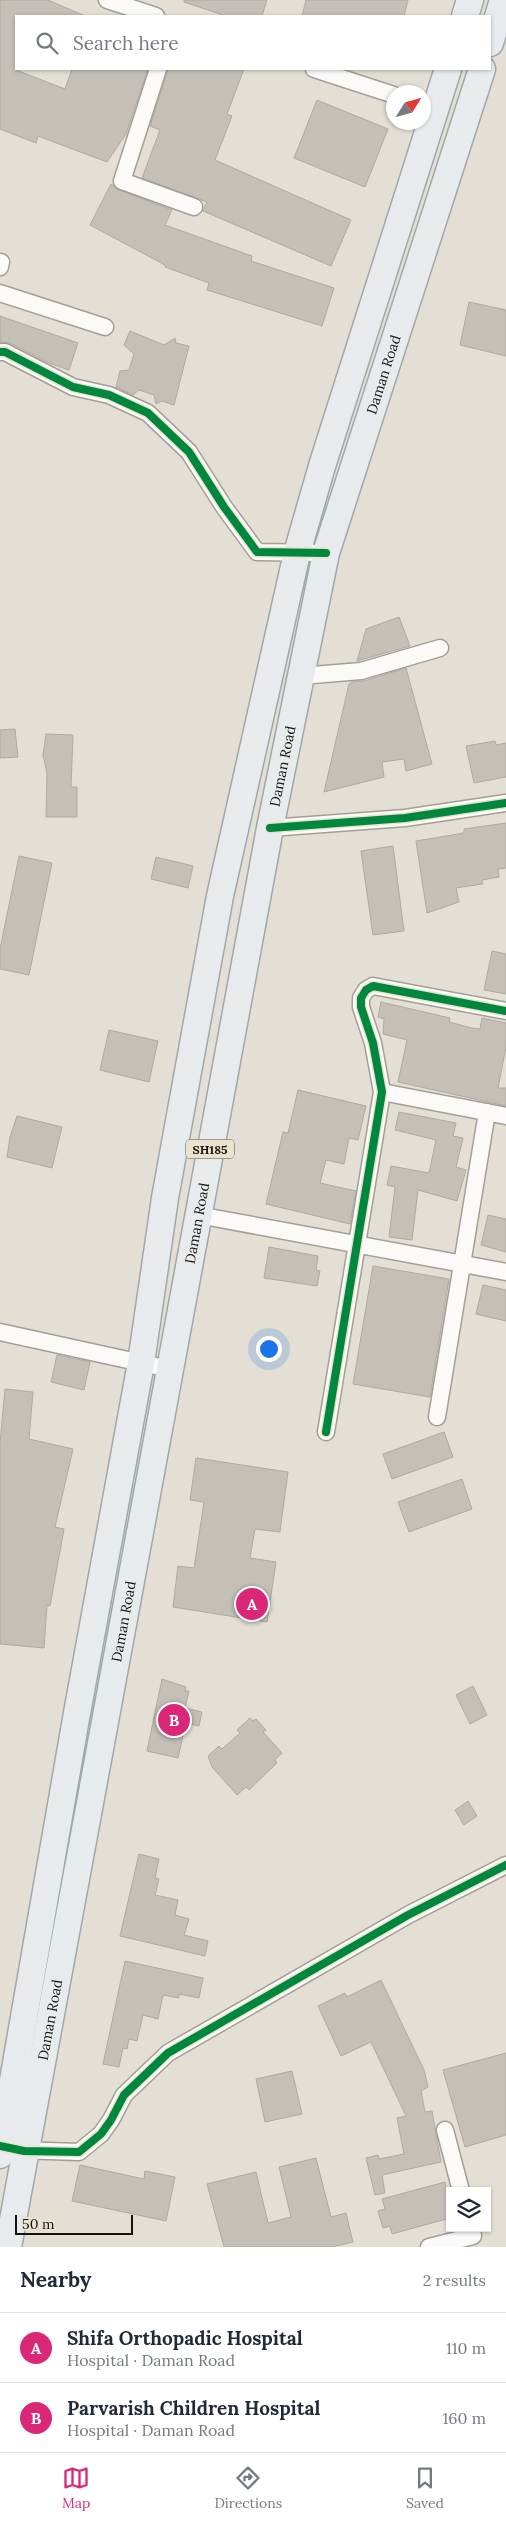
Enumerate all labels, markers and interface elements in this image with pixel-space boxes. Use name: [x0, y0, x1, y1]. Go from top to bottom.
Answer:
search box: [15, 15, 491, 70]
icon: search: [33, 29, 61, 57]
text: Search here: [73, 31, 179, 55]
north arrow: [386, 85, 431, 130]
street label: Daman Road: [362, 333, 405, 416]
street label: Daman Road: [266, 724, 300, 808]
road number: SH185: [186, 1140, 234, 1158]
street label: Daman Road: [181, 1181, 213, 1265]
your location: [256, 1336, 282, 1362]
street label: Daman Road: [107, 1580, 140, 1664]
pin: A: [236, 1585, 268, 1623]
pin: B: [158, 1701, 190, 1739]
street label: Daman Road: [34, 1978, 66, 2062]
map controls: [446, 2187, 491, 2232]
button: layers: [446, 2187, 491, 2232]
scale bar: [15, 2212, 132, 2235]
text: 50 m: [22, 2215, 55, 2233]
text: Nearby: [20, 2266, 91, 2293]
text: 2 results: [423, 2270, 486, 2290]
text: Shifa Orthopadic Hospital: [67, 2326, 303, 2350]
text: A: [31, 2338, 41, 2358]
text: 110 m: [446, 2338, 486, 2358]
text: Hospital · Daman Road: [67, 2350, 235, 2370]
text: Parvarish Children Hospital: [67, 2396, 320, 2420]
text: B: [31, 2408, 41, 2428]
text: 160 m: [442, 2408, 486, 2428]
text: Hospital · Daman Road: [67, 2420, 235, 2440]
tab: Map: [62, 2464, 90, 2512]
tab: Directions: [214, 2464, 282, 2512]
tab: Saved: [406, 2464, 444, 2512]

